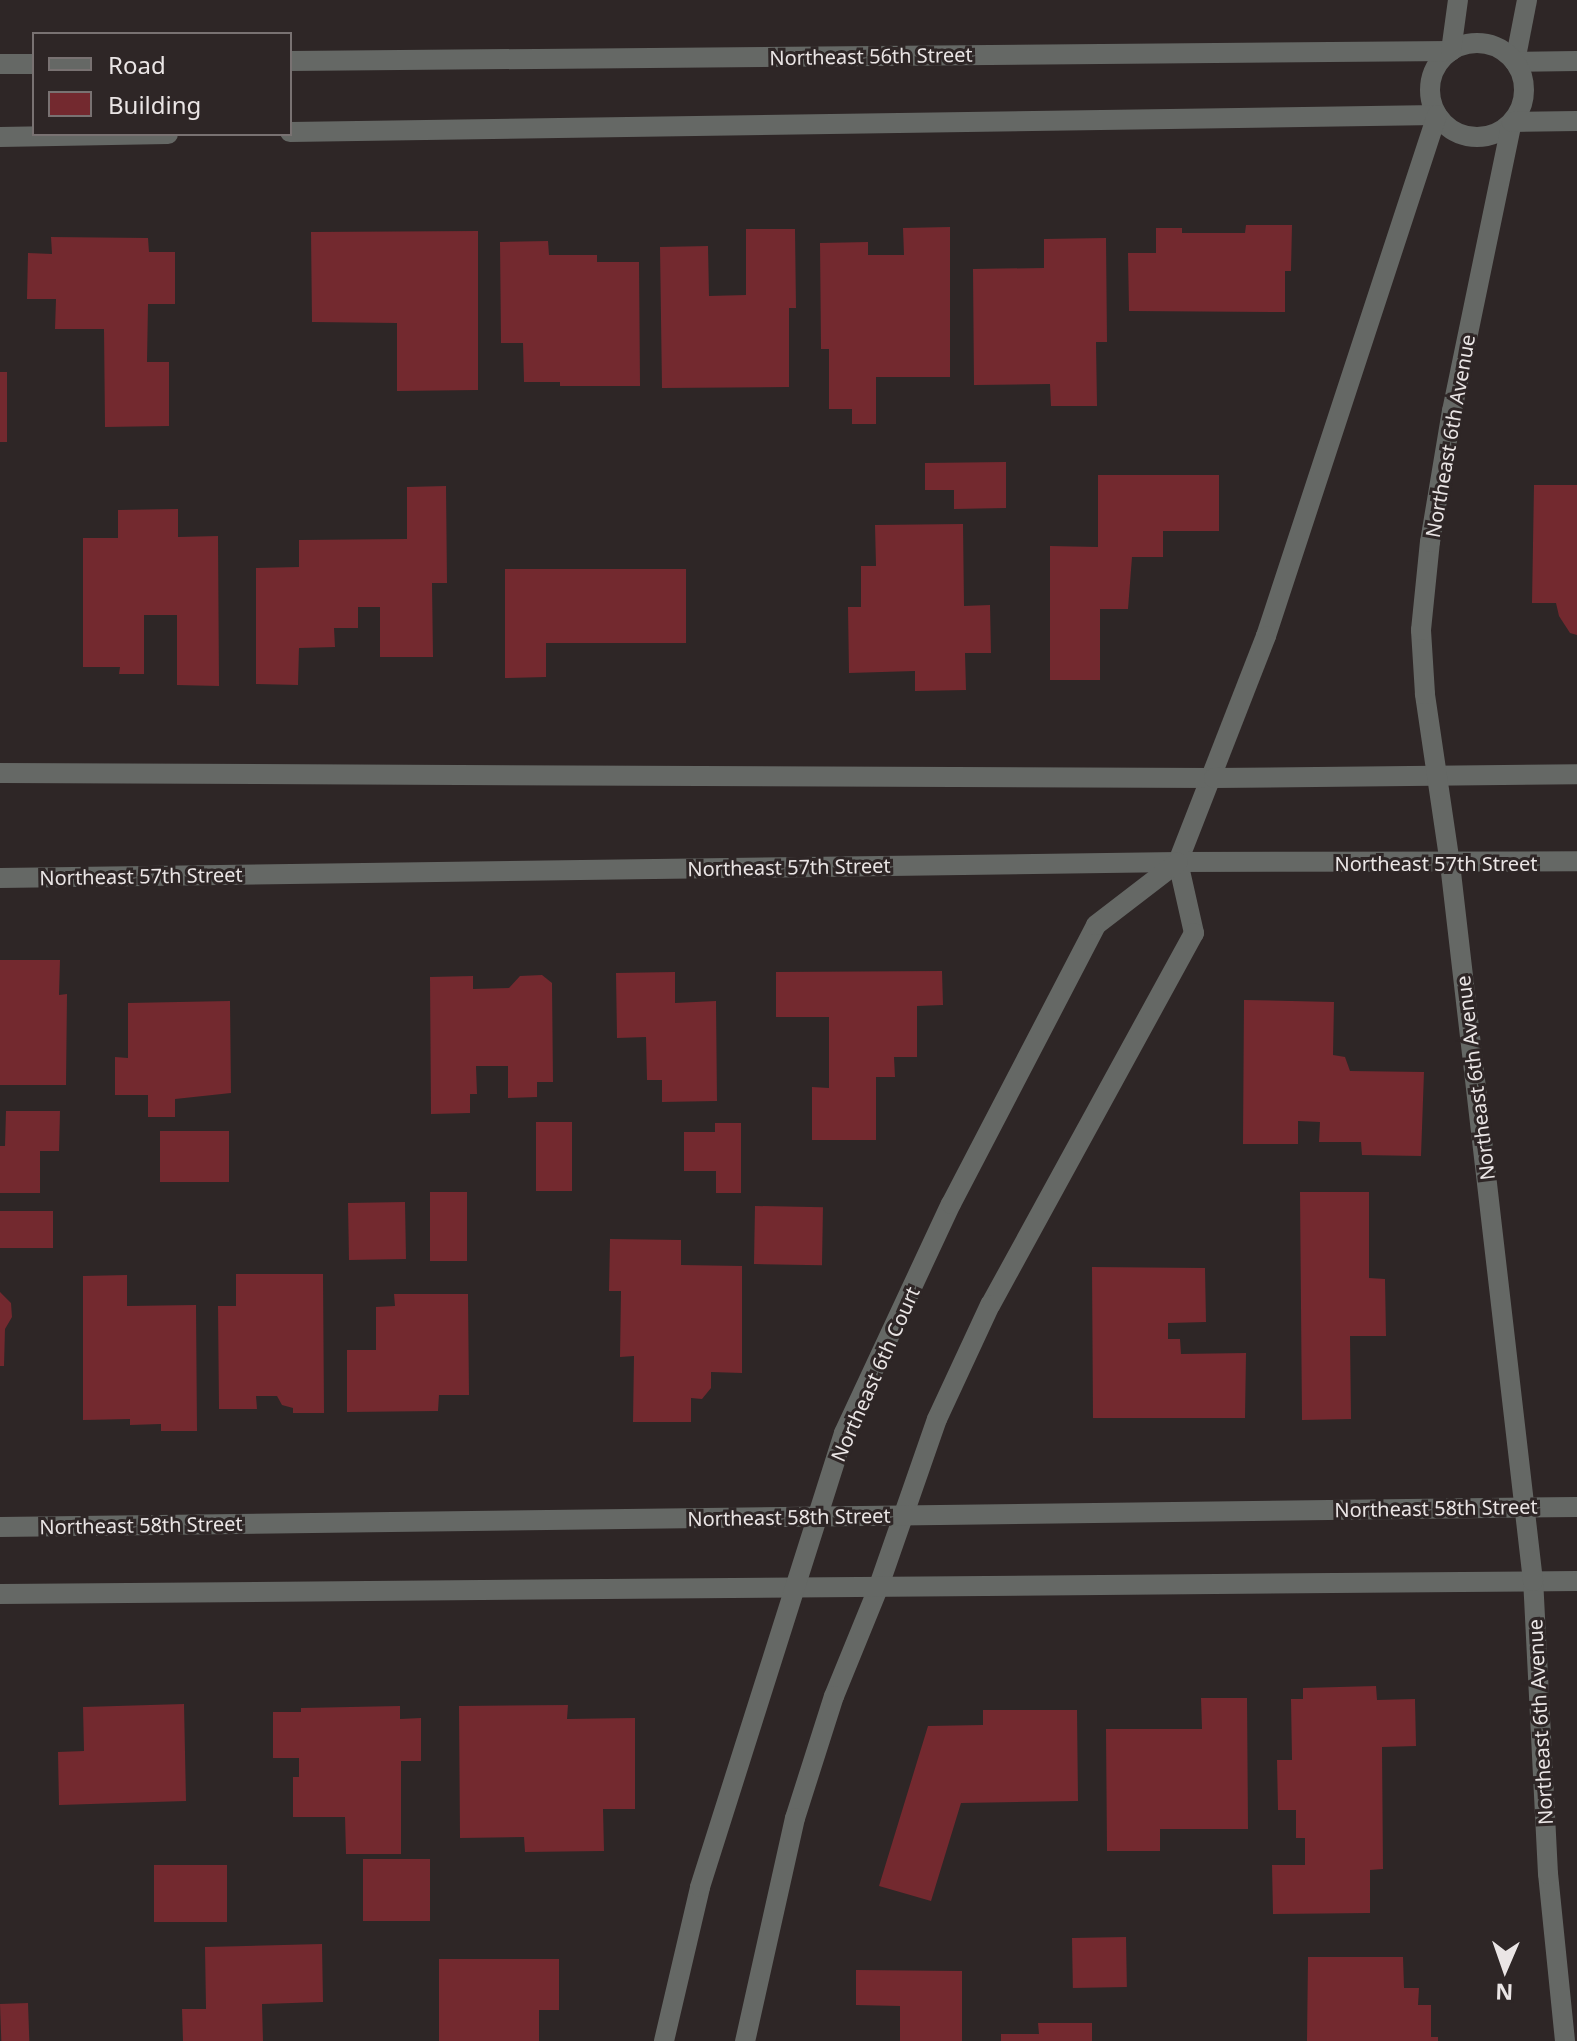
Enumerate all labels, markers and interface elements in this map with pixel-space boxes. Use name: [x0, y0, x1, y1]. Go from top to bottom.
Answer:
legend: [32, 32, 292, 136]
street label: Northeast 56th Street: [769, 42, 973, 70]
text: Road: [108, 48, 166, 81]
text: Building: [108, 88, 201, 121]
street label: Northeast 6th Avenue: [1420, 332, 1480, 540]
street label: Northeast 57th Street: [1334, 851, 1538, 875]
street label: Northeast 57th Street: [687, 853, 891, 881]
street label: Northeast 57th Street: [39, 862, 243, 890]
street label: Northeast 6th Avenue: [1451, 974, 1499, 1182]
street label: Northeast 6th Court: [826, 1283, 924, 1465]
street label: Northeast 58th Street: [1334, 1494, 1538, 1522]
street label: Northeast 58th Street: [687, 1503, 891, 1531]
street label: Northeast 58th Street: [39, 1511, 243, 1539]
street label: Northeast 6th Avenue: [1523, 1618, 1557, 1826]
north arrow: [1465, 1929, 1545, 2009]
text: N: [1495, 1978, 1514, 2008]

